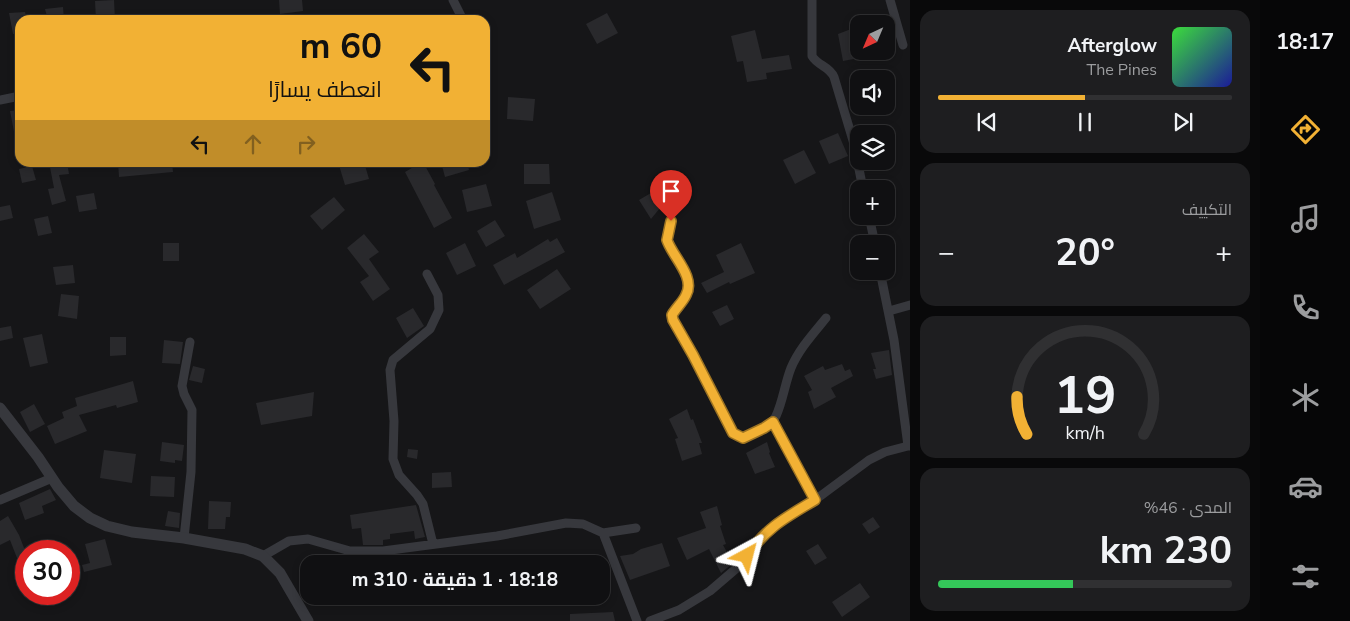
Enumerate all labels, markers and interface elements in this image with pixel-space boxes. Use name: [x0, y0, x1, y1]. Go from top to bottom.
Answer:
north arrow: [850, 15, 895, 60]
map controls: [850, 15, 895, 280]
text: 60 m: [300, 23, 382, 70]
text: 18:17: [1276, 27, 1334, 57]
text: Afterglow: [1067, 33, 1157, 59]
icon: left: [400, 35, 465, 100]
text: The Pines: [1087, 59, 1157, 81]
button: sound: [850, 70, 895, 115]
text: انعطف يسارًا: [268, 75, 382, 105]
icon: previous: [973, 108, 1001, 136]
icon: pause: [1071, 108, 1099, 136]
icon: next: [1169, 108, 1197, 136]
icon: directions: [1288, 112, 1323, 147]
button: layers: [850, 125, 895, 170]
icon: left: [186, 130, 214, 158]
icon: ahead: [239, 130, 267, 158]
icon: right: [292, 130, 320, 158]
pin: [650, 170, 692, 221]
icon: arrive: [657, 177, 685, 205]
button: +: [850, 180, 895, 225]
text: التكييف: [1182, 199, 1232, 221]
icon: music: [1288, 201, 1323, 236]
text: 20°: [1055, 227, 1115, 278]
text: −: [938, 234, 955, 272]
text: +: [1215, 234, 1232, 272]
button: −: [850, 235, 895, 280]
icon: phone: [1288, 290, 1323, 325]
text: 19: [1054, 360, 1116, 431]
icon: climate: [1288, 380, 1323, 415]
text: km/h: [1065, 421, 1105, 445]
icon: car: [1288, 469, 1323, 504]
text: المدى · 46%: [1144, 497, 1232, 519]
text: 230 km: [1100, 525, 1232, 576]
position arrow: [720, 529, 772, 581]
speed limit sign: 30: [15, 540, 80, 605]
icon: filters: [1288, 559, 1323, 594]
text: 18:18 · 1 دقيقة · 310 m: [352, 567, 558, 593]

